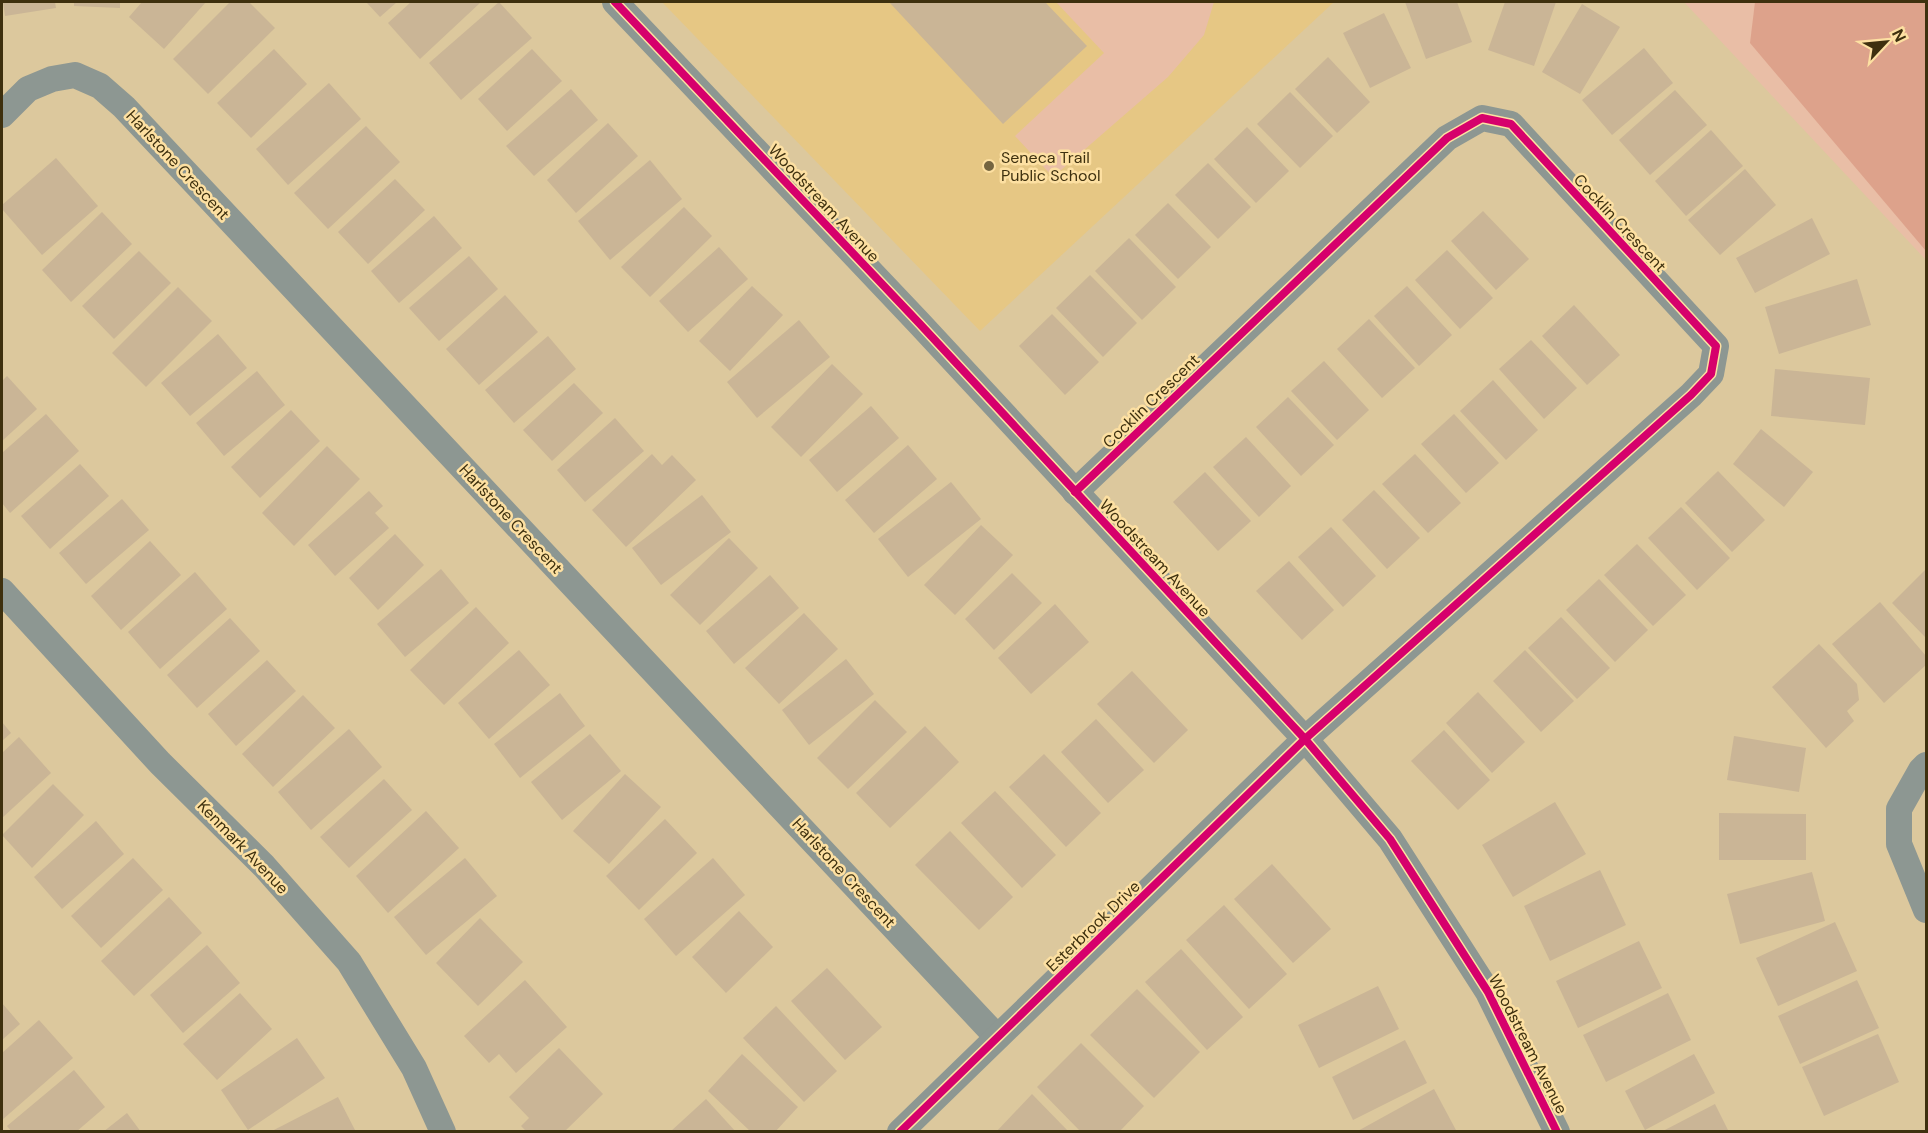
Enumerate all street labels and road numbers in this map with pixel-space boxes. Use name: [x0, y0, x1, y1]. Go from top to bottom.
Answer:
street label: Harlstone Crescent: [122, 106, 234, 224]
street label: Woodstream Avenue: [764, 140, 884, 266]
street label: Cocklin Crescent: [1569, 169, 1671, 277]
street label: Cocklin Crescent: [1098, 349, 1204, 453]
street label: Harlstone Crescent: [455, 460, 567, 578]
street label: Woodstream Avenue: [1095, 495, 1215, 621]
street label: Kenmark Avenue: [193, 796, 293, 898]
street label: Harlstone Crescent: [788, 814, 900, 932]
street label: Esterbrook Drive: [1042, 876, 1144, 976]
street label: Woodstream Avenue: [1484, 971, 1572, 1117]

